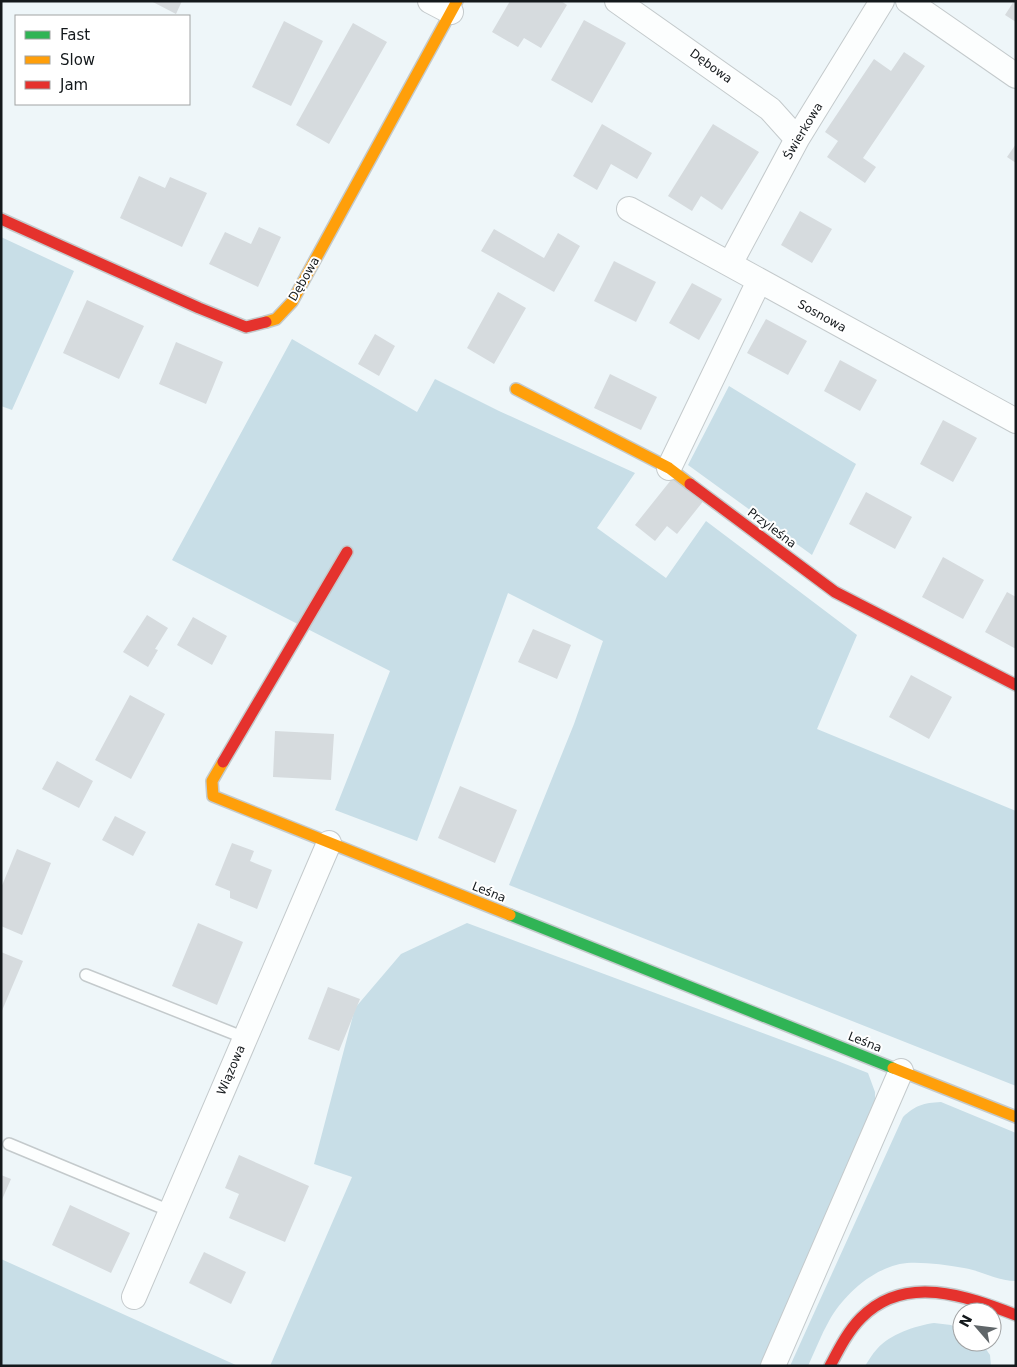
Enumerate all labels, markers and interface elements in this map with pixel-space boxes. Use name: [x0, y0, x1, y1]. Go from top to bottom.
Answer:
legend: [15, 15, 190, 105]
text: Fast: [60, 26, 90, 44]
street label: Dębowa: [687, 46, 735, 86]
text: Slow: [60, 51, 95, 69]
text: Jam: [59, 76, 88, 94]
street label: Świerkowa: [780, 99, 826, 162]
street label: Dębowa: [286, 254, 322, 304]
street label: Sosnowa: [795, 297, 849, 335]
street label: Przyleśna: [745, 505, 799, 551]
street label: Leśna: [470, 879, 508, 905]
street label: Leśna: [846, 1029, 884, 1055]
street label: Wiązowa: [214, 1043, 248, 1097]
north arrow: [952, 1302, 1002, 1352]
text: N: [956, 1312, 975, 1330]

